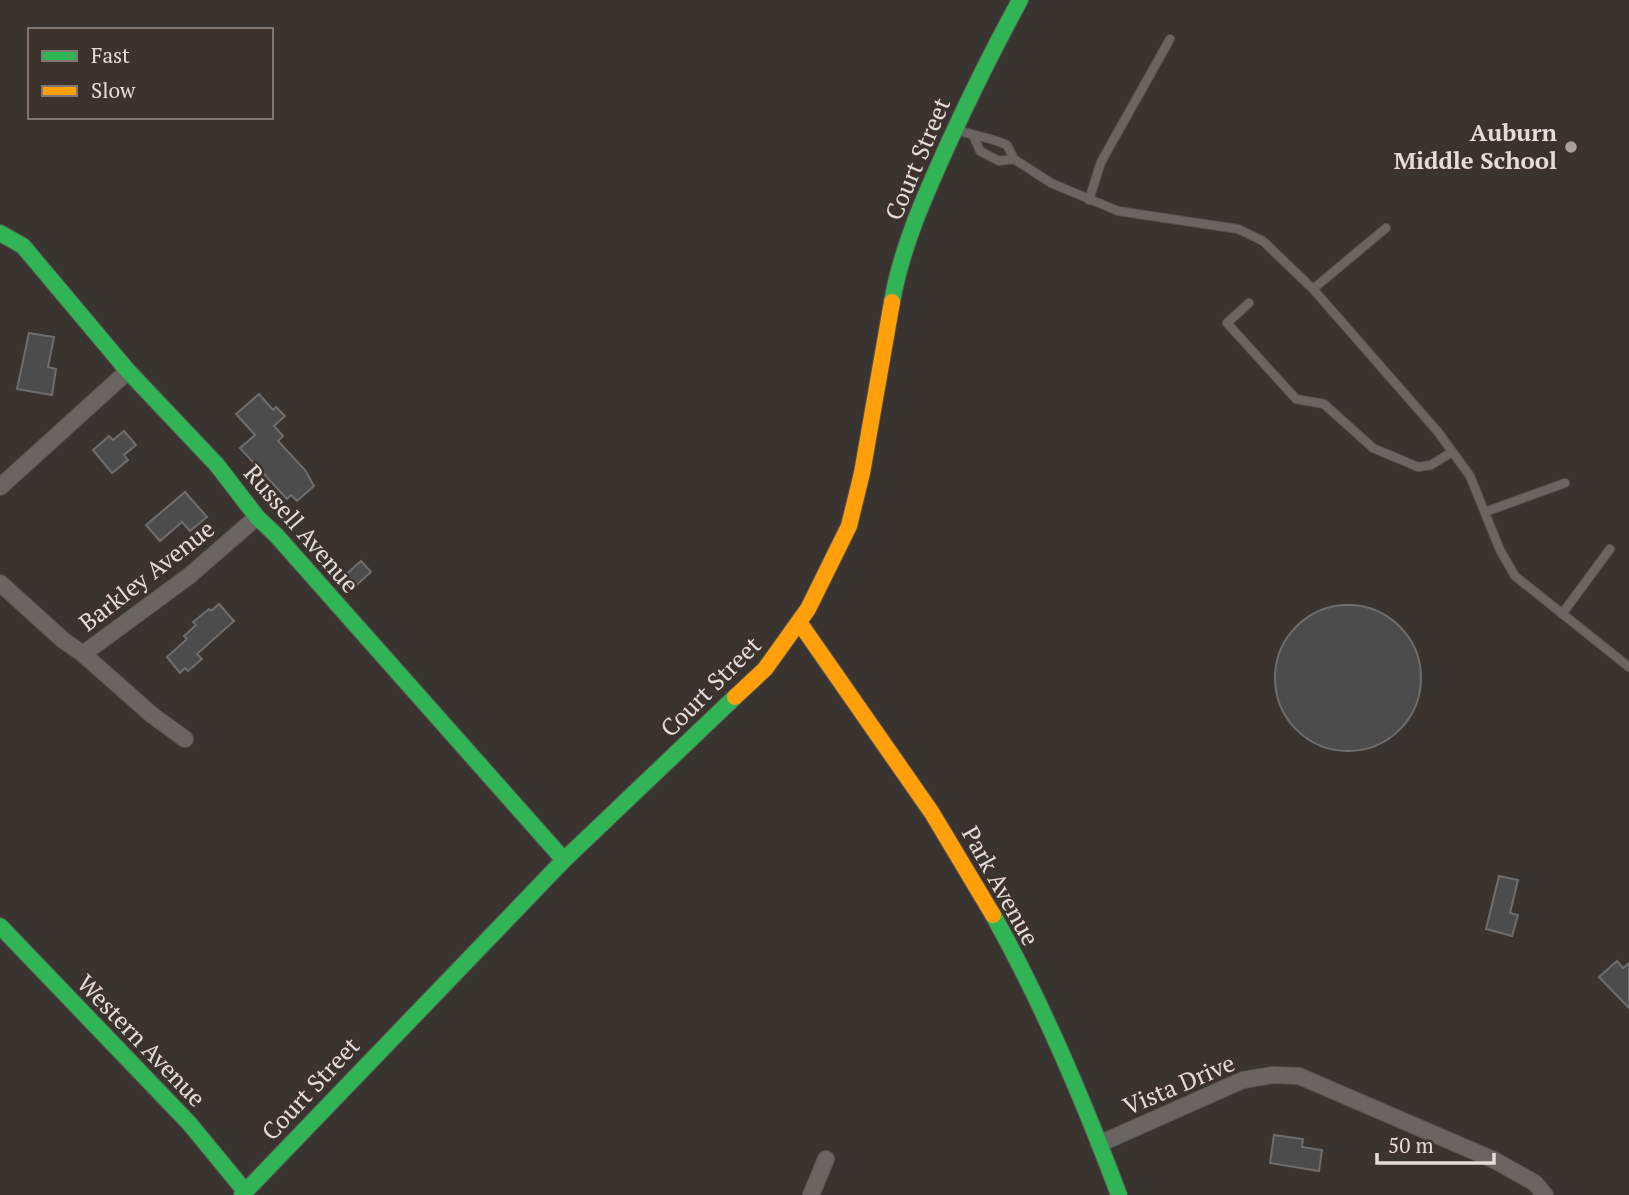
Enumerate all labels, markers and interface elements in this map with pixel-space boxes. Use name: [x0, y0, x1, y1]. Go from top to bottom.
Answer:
legend: [28, 28, 273, 119]
text: Fast: [91, 41, 130, 69]
text: Slow: [91, 76, 136, 104]
street label: Court Street: [877, 92, 957, 225]
place label: Auburn Middle School: [1394, 116, 1558, 176]
marker: Auburn Middle School: [1563, 139, 1579, 155]
street label: Russell Avenue: [237, 457, 366, 599]
street label: Barkley Avenue: [72, 512, 221, 638]
street label: Court Street: [653, 629, 768, 744]
street label: Park Avenue: [955, 820, 1047, 951]
street label: Western Avenue: [71, 967, 213, 1113]
street label: Court Street: [254, 1030, 366, 1147]
street label: Vista Drive: [1118, 1046, 1239, 1122]
scale bar: [1377, 1122, 1494, 1166]
text: 50 m: [1388, 1131, 1434, 1159]

